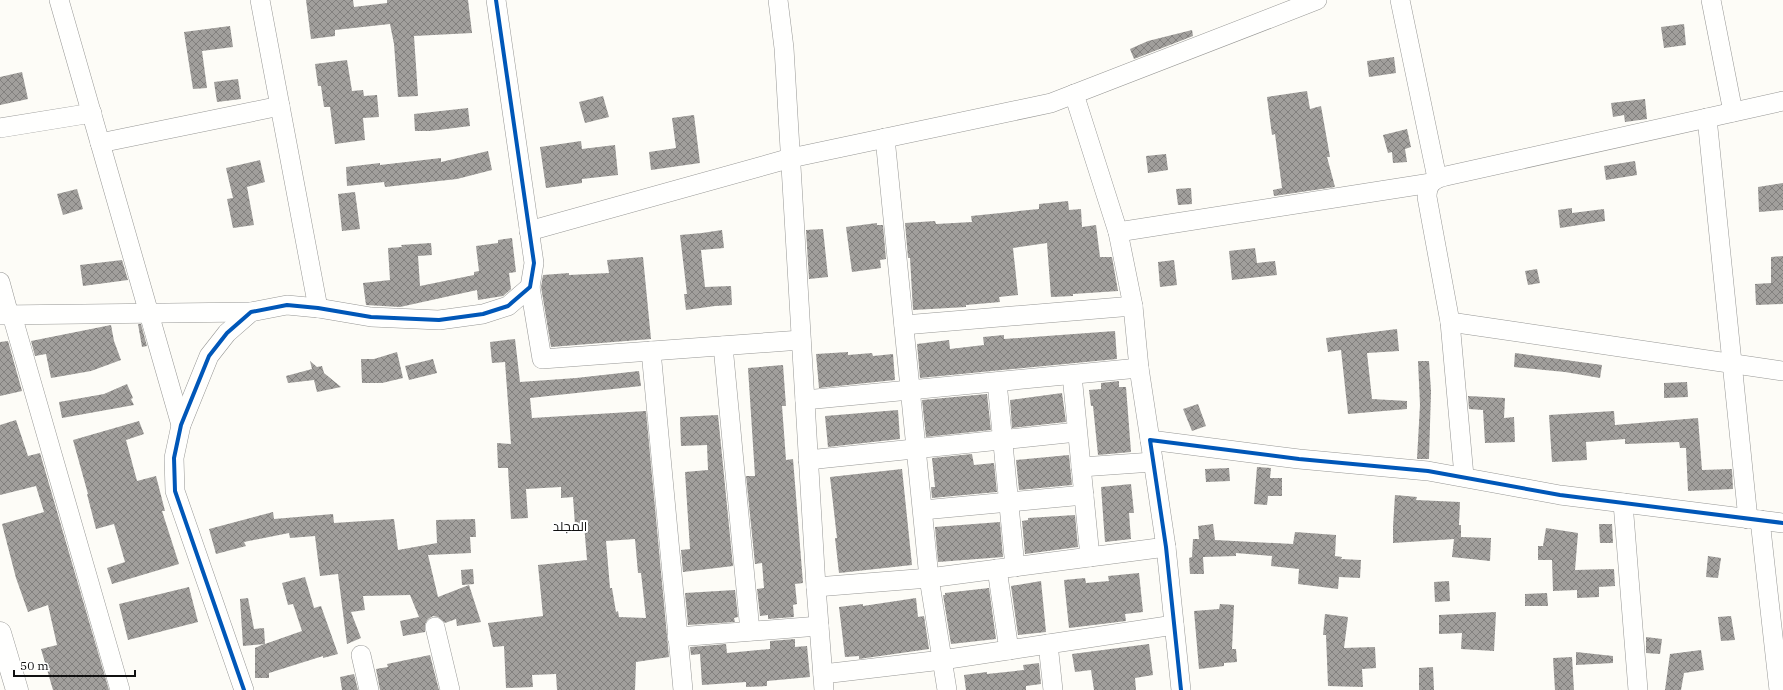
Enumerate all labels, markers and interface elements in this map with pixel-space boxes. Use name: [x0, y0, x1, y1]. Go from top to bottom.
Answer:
district label: المجلد: [553, 518, 587, 535]
scale bar: [14, 652, 135, 678]
text: 50 m: [20, 658, 49, 673]

